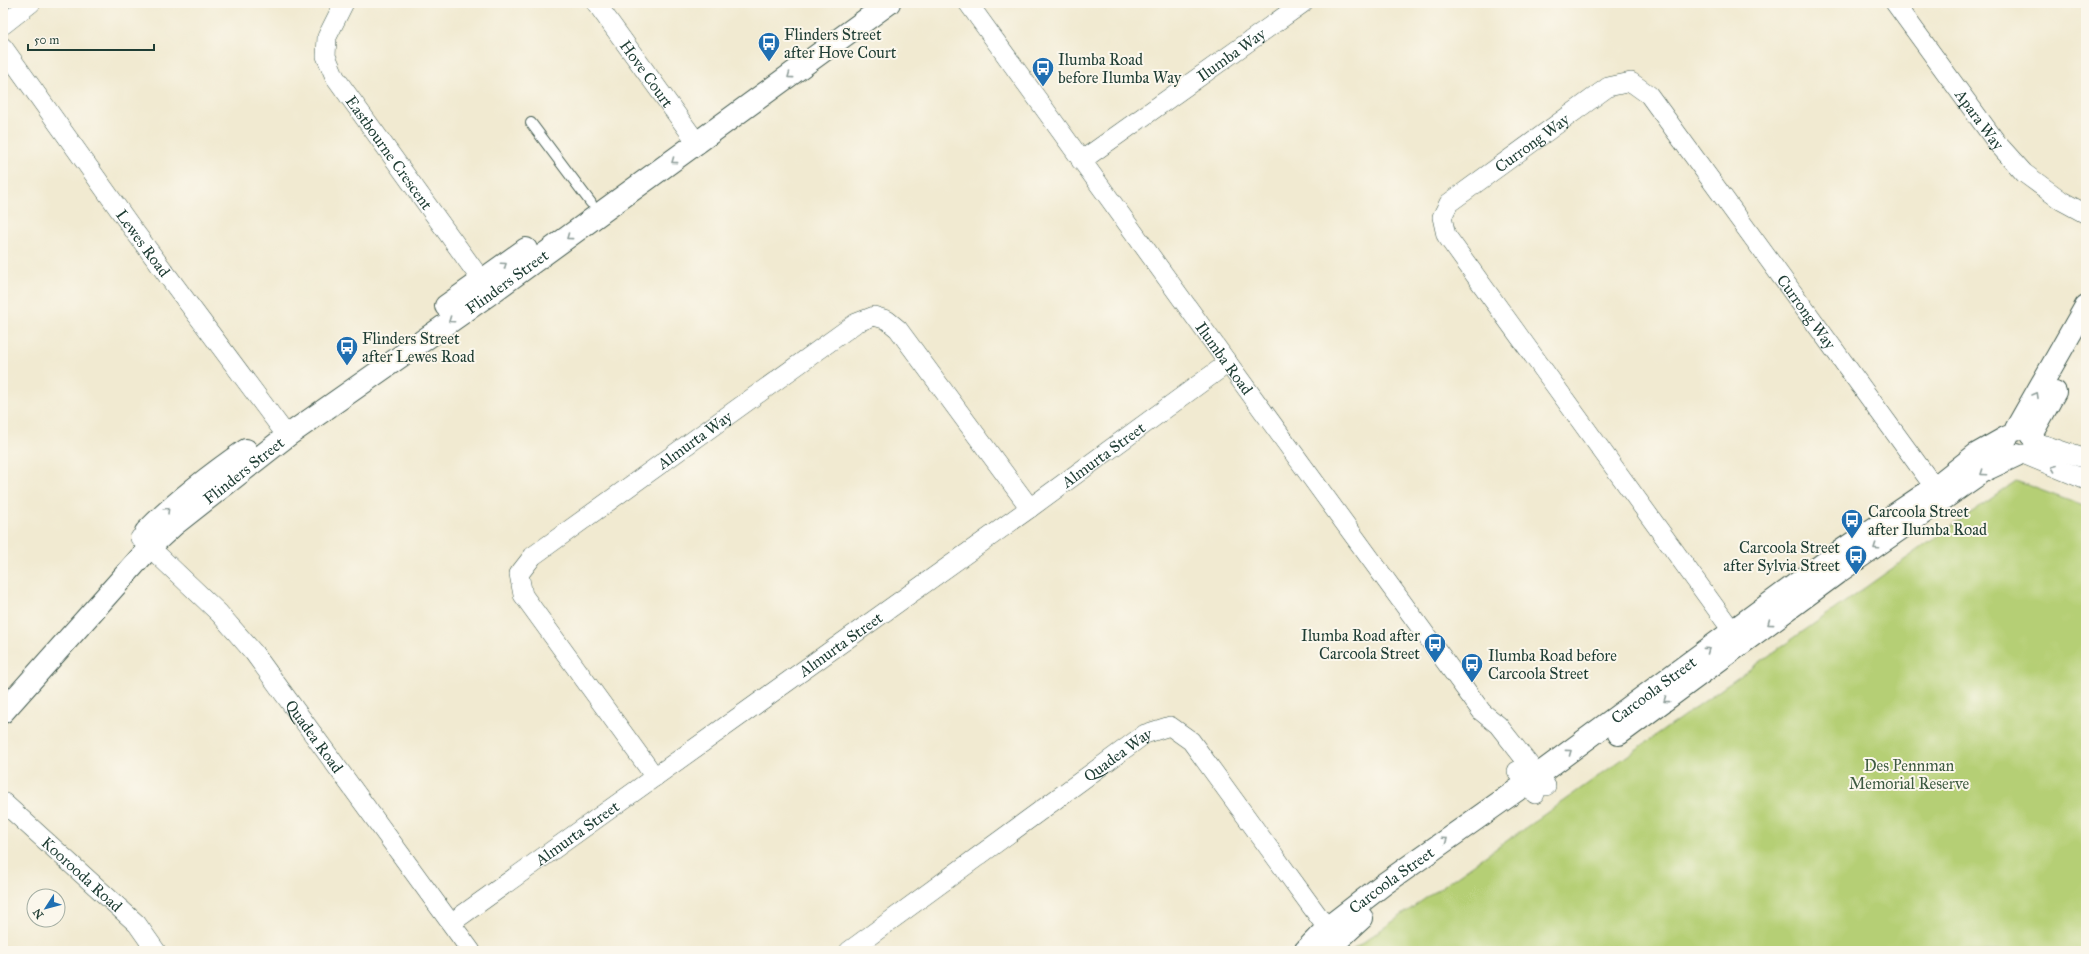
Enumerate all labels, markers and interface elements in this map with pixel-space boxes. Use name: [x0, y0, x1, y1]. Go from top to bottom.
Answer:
street label: Ilumba Way: [1193, 24, 1269, 86]
place label: Flinders Street after Hove Court: [784, 25, 897, 62]
scale bar: [28, 26, 154, 52]
bus stop icon: Flinders Street after Hove Court: [756, 30, 782, 63]
text: 50 m: [34, 33, 59, 47]
street label: Hove Court: [616, 36, 678, 111]
place label: Ilumba Road before Ilumba Way: [1058, 50, 1182, 87]
bus stop icon: Ilumba Road before Ilumba Way: [1030, 55, 1056, 88]
one-way arrow: [788, 71, 795, 78]
street label: Apara Way: [1950, 85, 2008, 154]
street label: Eastbourne Crescent: [342, 92, 437, 214]
street label: Currong Way: [1491, 109, 1573, 177]
one-way arrow: [671, 156, 678, 164]
street label: Lewes Road: [112, 206, 174, 281]
one-way arrow: [566, 232, 573, 239]
street label: Flinders Street: [462, 245, 552, 318]
one-way arrow: [500, 262, 507, 270]
street label: Currong Way: [1773, 271, 1840, 353]
one-way arrow: [449, 315, 456, 322]
street label: Ilumba Road: [1191, 318, 1257, 398]
place label: Flinders Street after Lewes Road: [362, 329, 475, 366]
bus stop icon: Flinders Street after Lewes Road: [334, 334, 360, 367]
one-way arrow: [2031, 392, 2038, 399]
street label: Almurta Way: [653, 406, 736, 474]
street label: Almurta Street: [1057, 418, 1149, 492]
street label: Flinders Street: [199, 433, 288, 508]
one-way arrow: [2051, 465, 2058, 473]
one-way arrow: [1980, 468, 1987, 475]
place label: Carcoola Street after Ilumba Road: [1868, 502, 1987, 539]
one-way arrow: [162, 507, 170, 515]
bus stop icon: Carcoola Street after Ilumba Road: [1839, 507, 1865, 540]
place label: Carcoola Street after Sylvia Street: [1723, 538, 1840, 575]
one-way arrow: [1873, 542, 1880, 550]
bus stop icon: Carcoola Street after Sylvia Street: [1843, 543, 1869, 576]
street label: Almurta Street: [794, 608, 887, 681]
one-way arrow: [1768, 618, 1775, 625]
place label: Ilumba Road after Carcoola Street: [1301, 626, 1420, 663]
bus stop icon: Ilumba Road after Carcoola Street: [1422, 631, 1448, 664]
place label: Ilumba Road before Carcoola Street: [1488, 646, 1617, 683]
one-way arrow: [1703, 647, 1710, 655]
bus stop icon: Ilumba Road before Carcoola Street: [1459, 651, 1485, 684]
street label: Carcoola Street: [1607, 652, 1700, 728]
one-way arrow: [1663, 695, 1670, 703]
street label: Quadea Road: [281, 696, 347, 777]
street label: Quadea Way: [1080, 723, 1154, 786]
one-way arrow: [1564, 750, 1571, 757]
park label: Des Pennman Memorial Reserve: [1849, 756, 1969, 793]
street label: Almurta Street: [531, 796, 623, 870]
street label: Koorooda Road: [38, 833, 126, 916]
one-way arrow: [1441, 838, 1448, 845]
street label: Carcoola Street: [1345, 843, 1438, 918]
north arrow: [26, 888, 66, 928]
text: N: [30, 905, 46, 921]

